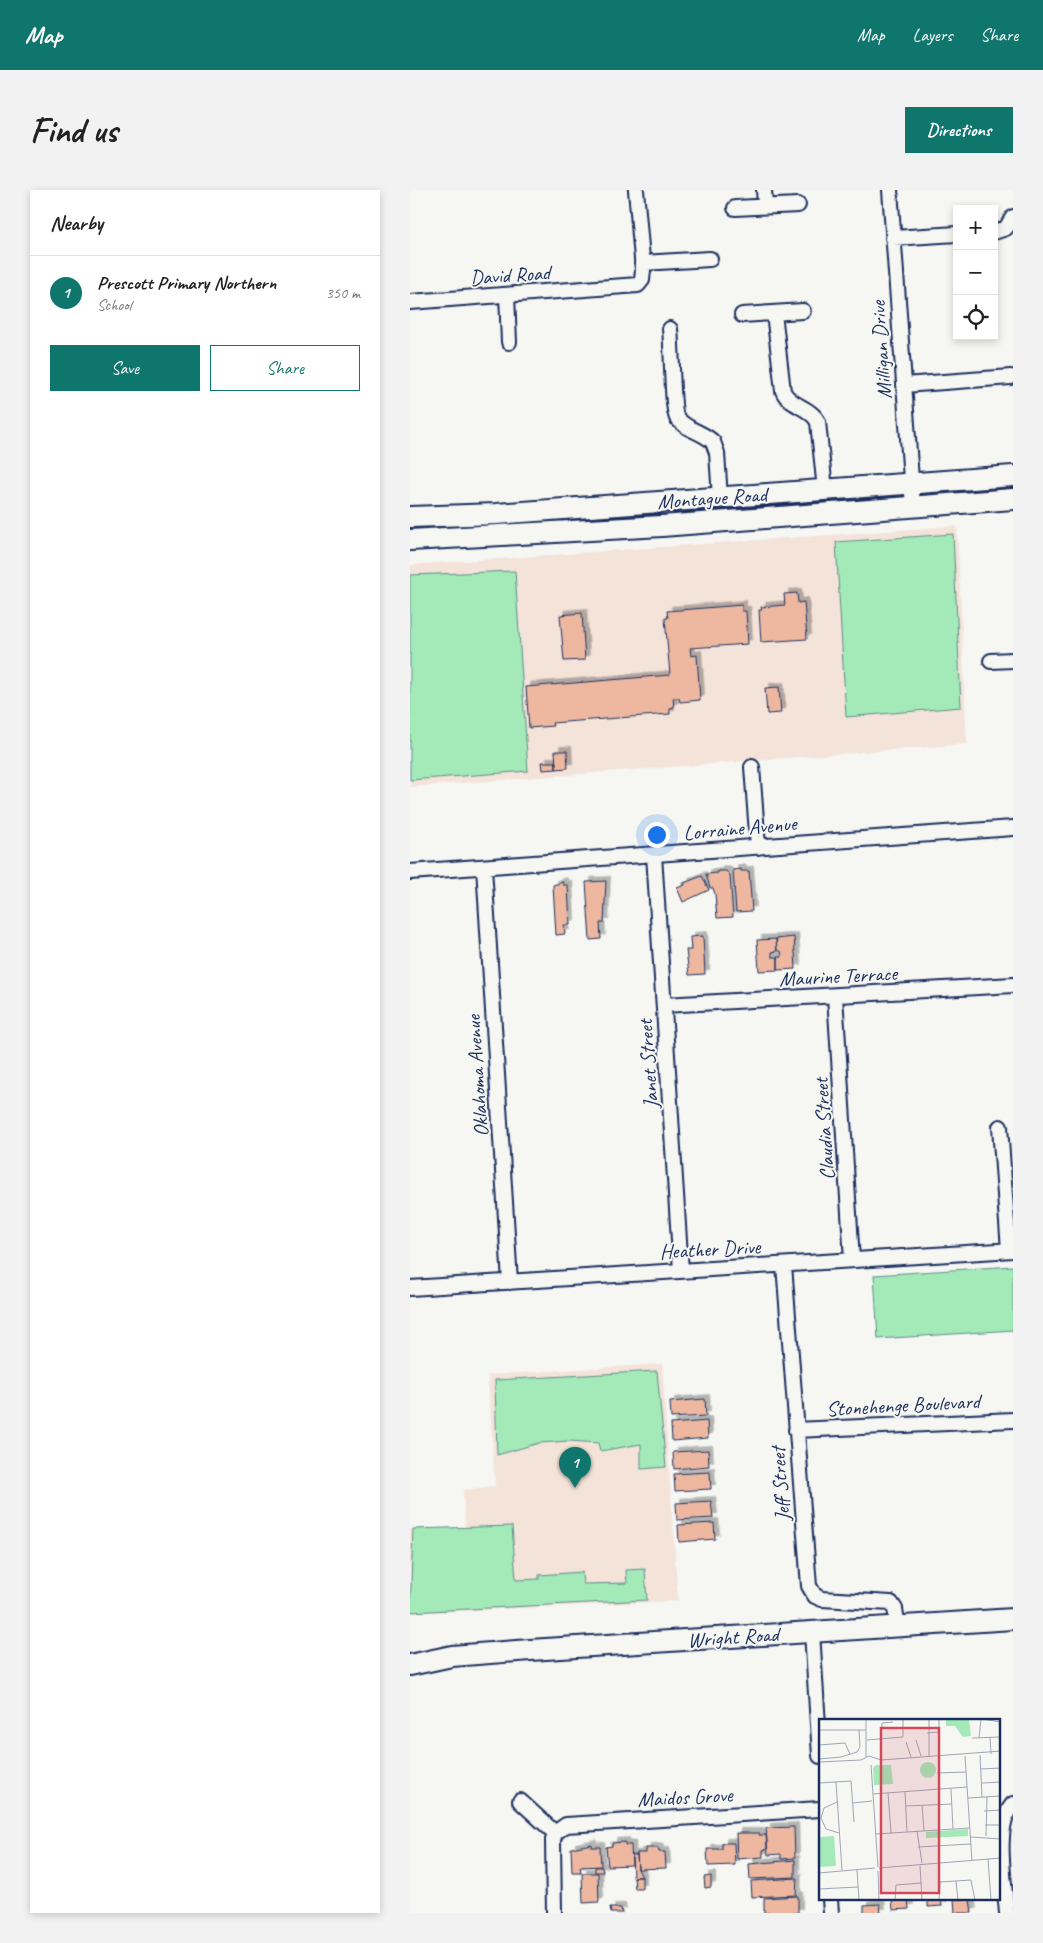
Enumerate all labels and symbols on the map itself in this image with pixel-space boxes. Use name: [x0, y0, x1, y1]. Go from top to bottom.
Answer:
street label: David Road: [469, 259, 554, 291]
street label: Milligan Drive: [865, 299, 897, 400]
street label: Montague Road: [656, 481, 771, 515]
street label: Lorraine Avenue: [682, 810, 800, 846]
your location: [644, 822, 670, 848]
street label: Maurine Terrace: [778, 960, 900, 992]
street label: Oklahoma Avenue: [460, 1013, 494, 1138]
street label: Janet Street: [632, 1017, 664, 1110]
street label: Claudia Street: [807, 1075, 841, 1181]
street label: Heather Drive: [659, 1233, 762, 1265]
street label: Stonehenge Boulevard: [825, 1388, 983, 1422]
street label: Jeff Street: [764, 1443, 796, 1523]
pin: 1: [559, 1447, 591, 1488]
street label: Wright Road: [687, 1621, 783, 1653]
inset map: [819, 1719, 1000, 1900]
street label: Maidos Grove: [637, 1781, 734, 1812]

